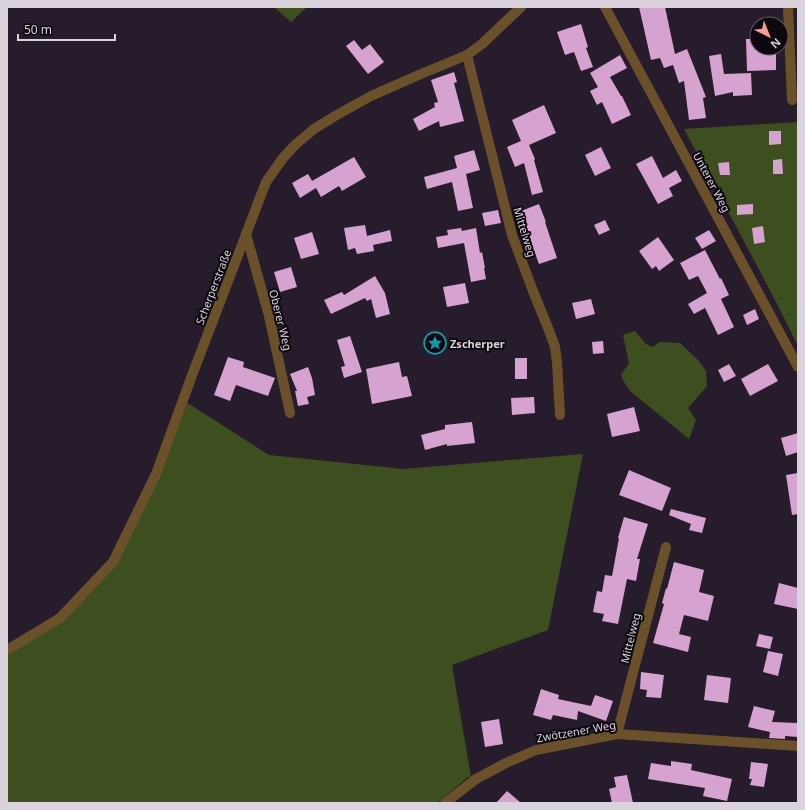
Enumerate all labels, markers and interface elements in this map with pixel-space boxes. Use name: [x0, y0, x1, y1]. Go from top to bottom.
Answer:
scale bar: [18, 16, 115, 42]
north arrow: [749, 16, 789, 56]
text: 50 m: [24, 21, 52, 38]
text: N: [768, 35, 785, 52]
street label: Unterer Weg: [690, 149, 734, 215]
street label: Mittelweg: [510, 205, 540, 259]
street label: Scherperstraße: [192, 247, 234, 327]
street label: Oberer Weg: [266, 288, 296, 352]
place icon: Zscherper: [422, 330, 448, 356]
place label: Zscherper: [450, 336, 505, 351]
street label: Mittelweg: [617, 611, 643, 665]
street label: Zwötzener Weg: [535, 717, 617, 745]

